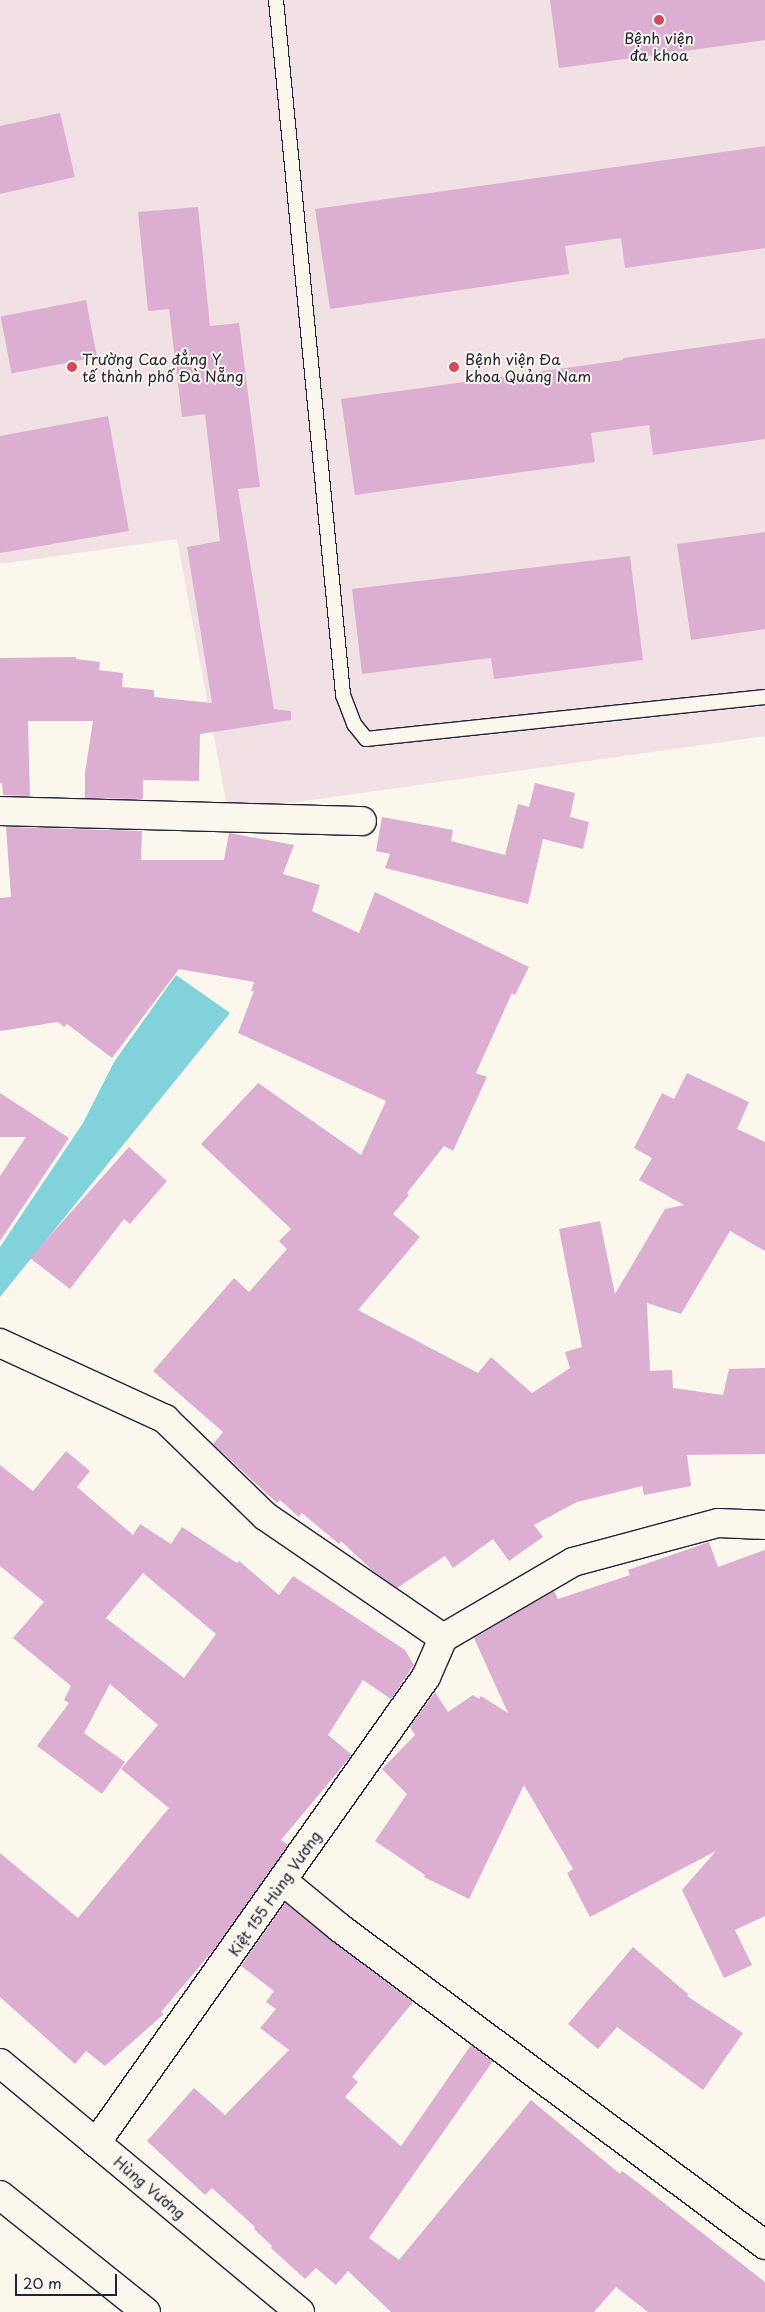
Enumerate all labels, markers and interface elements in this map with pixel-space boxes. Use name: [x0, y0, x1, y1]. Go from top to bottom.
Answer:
marker: Bệnh viện đa khoa: [653, 14, 665, 26]
place label: Bệnh viện đa khoa: [624, 28, 694, 63]
place label: Trường Cao đẳng Y tế thành phố Đà Nẵng: [82, 349, 244, 384]
place label: Bệnh viện Đa khoa Quảng Nam: [465, 349, 593, 384]
marker: Bệnh viện Đa khoa Quảng Nam: [447, 360, 461, 374]
marker: Trường Cao đẳng Y tế thành phố Đà Nẵng: [66, 361, 78, 373]
street label: Kiệt 155 Hùng Vương: [223, 1826, 325, 1960]
street label: Hùng Vương: [111, 2152, 189, 2222]
scale bar: [18, 2264, 120, 2296]
text: 20 m: [23, 2271, 62, 2294]

